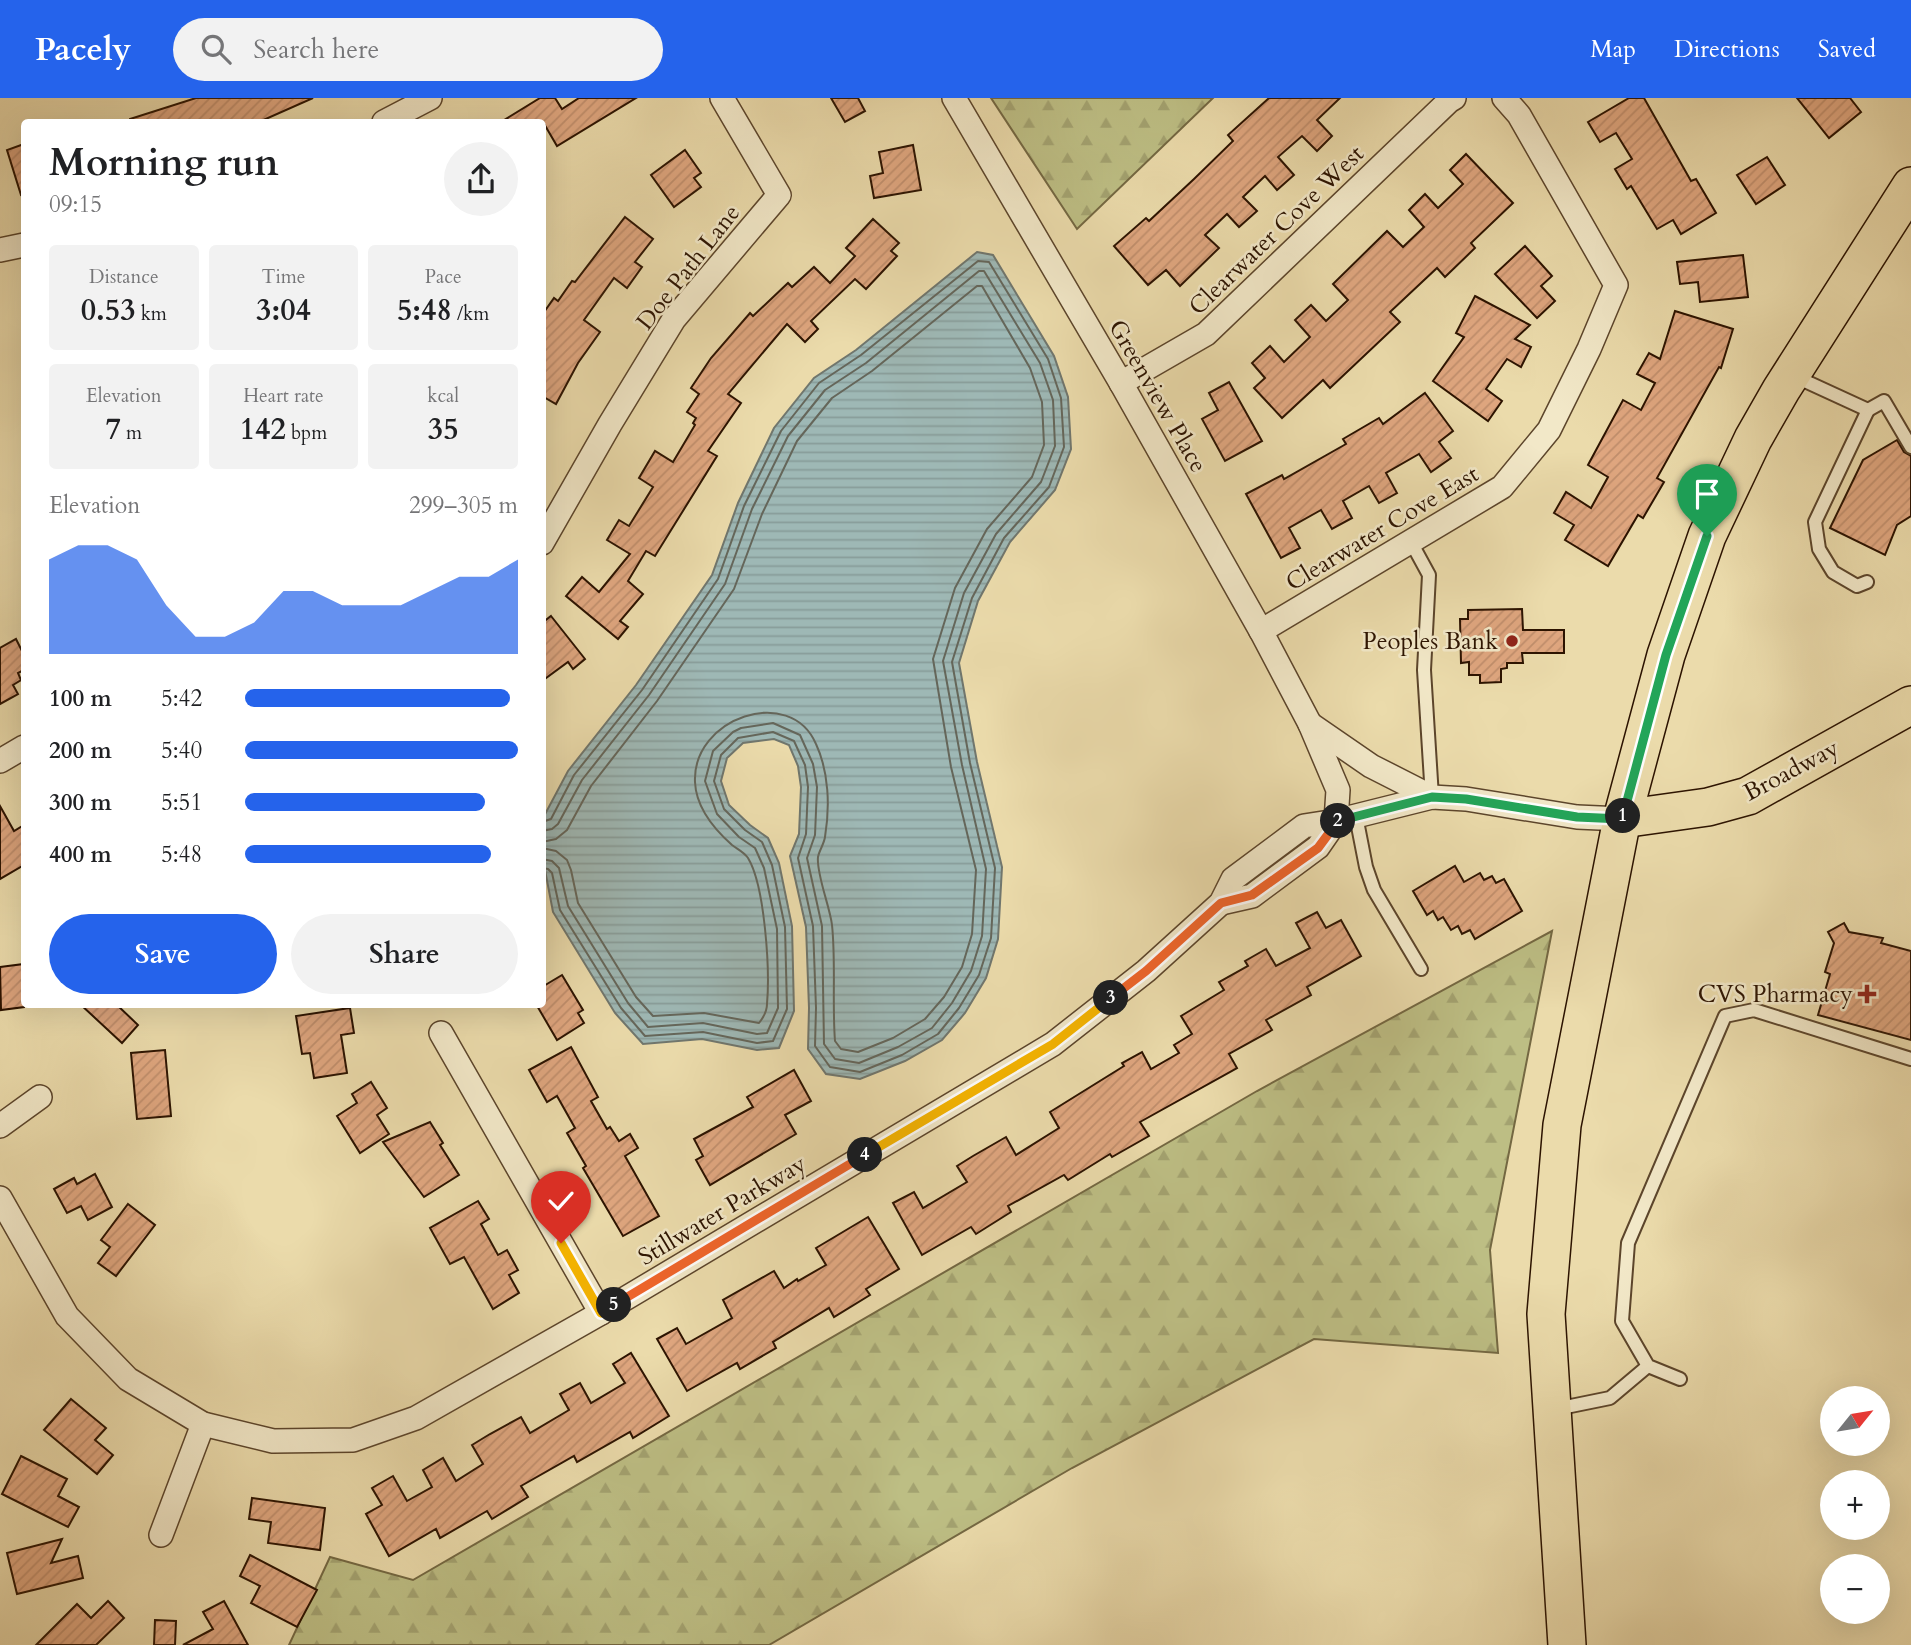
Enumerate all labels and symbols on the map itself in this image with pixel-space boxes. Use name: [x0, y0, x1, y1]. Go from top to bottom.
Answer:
street label: Clearwater Cove West: [1182, 138, 1371, 323]
street label: Doe Path Lane: [629, 198, 748, 337]
street label: Greenview Place: [1100, 314, 1215, 479]
street label: Clearwater Cove East: [1280, 458, 1485, 599]
pin: [1677, 464, 1737, 536]
place label: Peoples Bank: [1363, 625, 1498, 658]
marker: Peoples Bank: [1504, 633, 1520, 649]
street label: Broadway: [1738, 731, 1845, 809]
pin: 1: [1606, 798, 1640, 834]
pin: 2: [1320, 804, 1356, 838]
place label: CVS Pharmacy: [1698, 978, 1853, 1011]
pin: 3: [1094, 981, 1128, 1016]
marker: CVS Pharmacy: [1859, 986, 1875, 1002]
pin: 4: [848, 1138, 882, 1172]
street label: Stillwater Parkway: [632, 1147, 813, 1274]
pin: [531, 1171, 591, 1243]
pin: 5: [596, 1288, 632, 1322]
north arrow: [1820, 1386, 1890, 1456]

